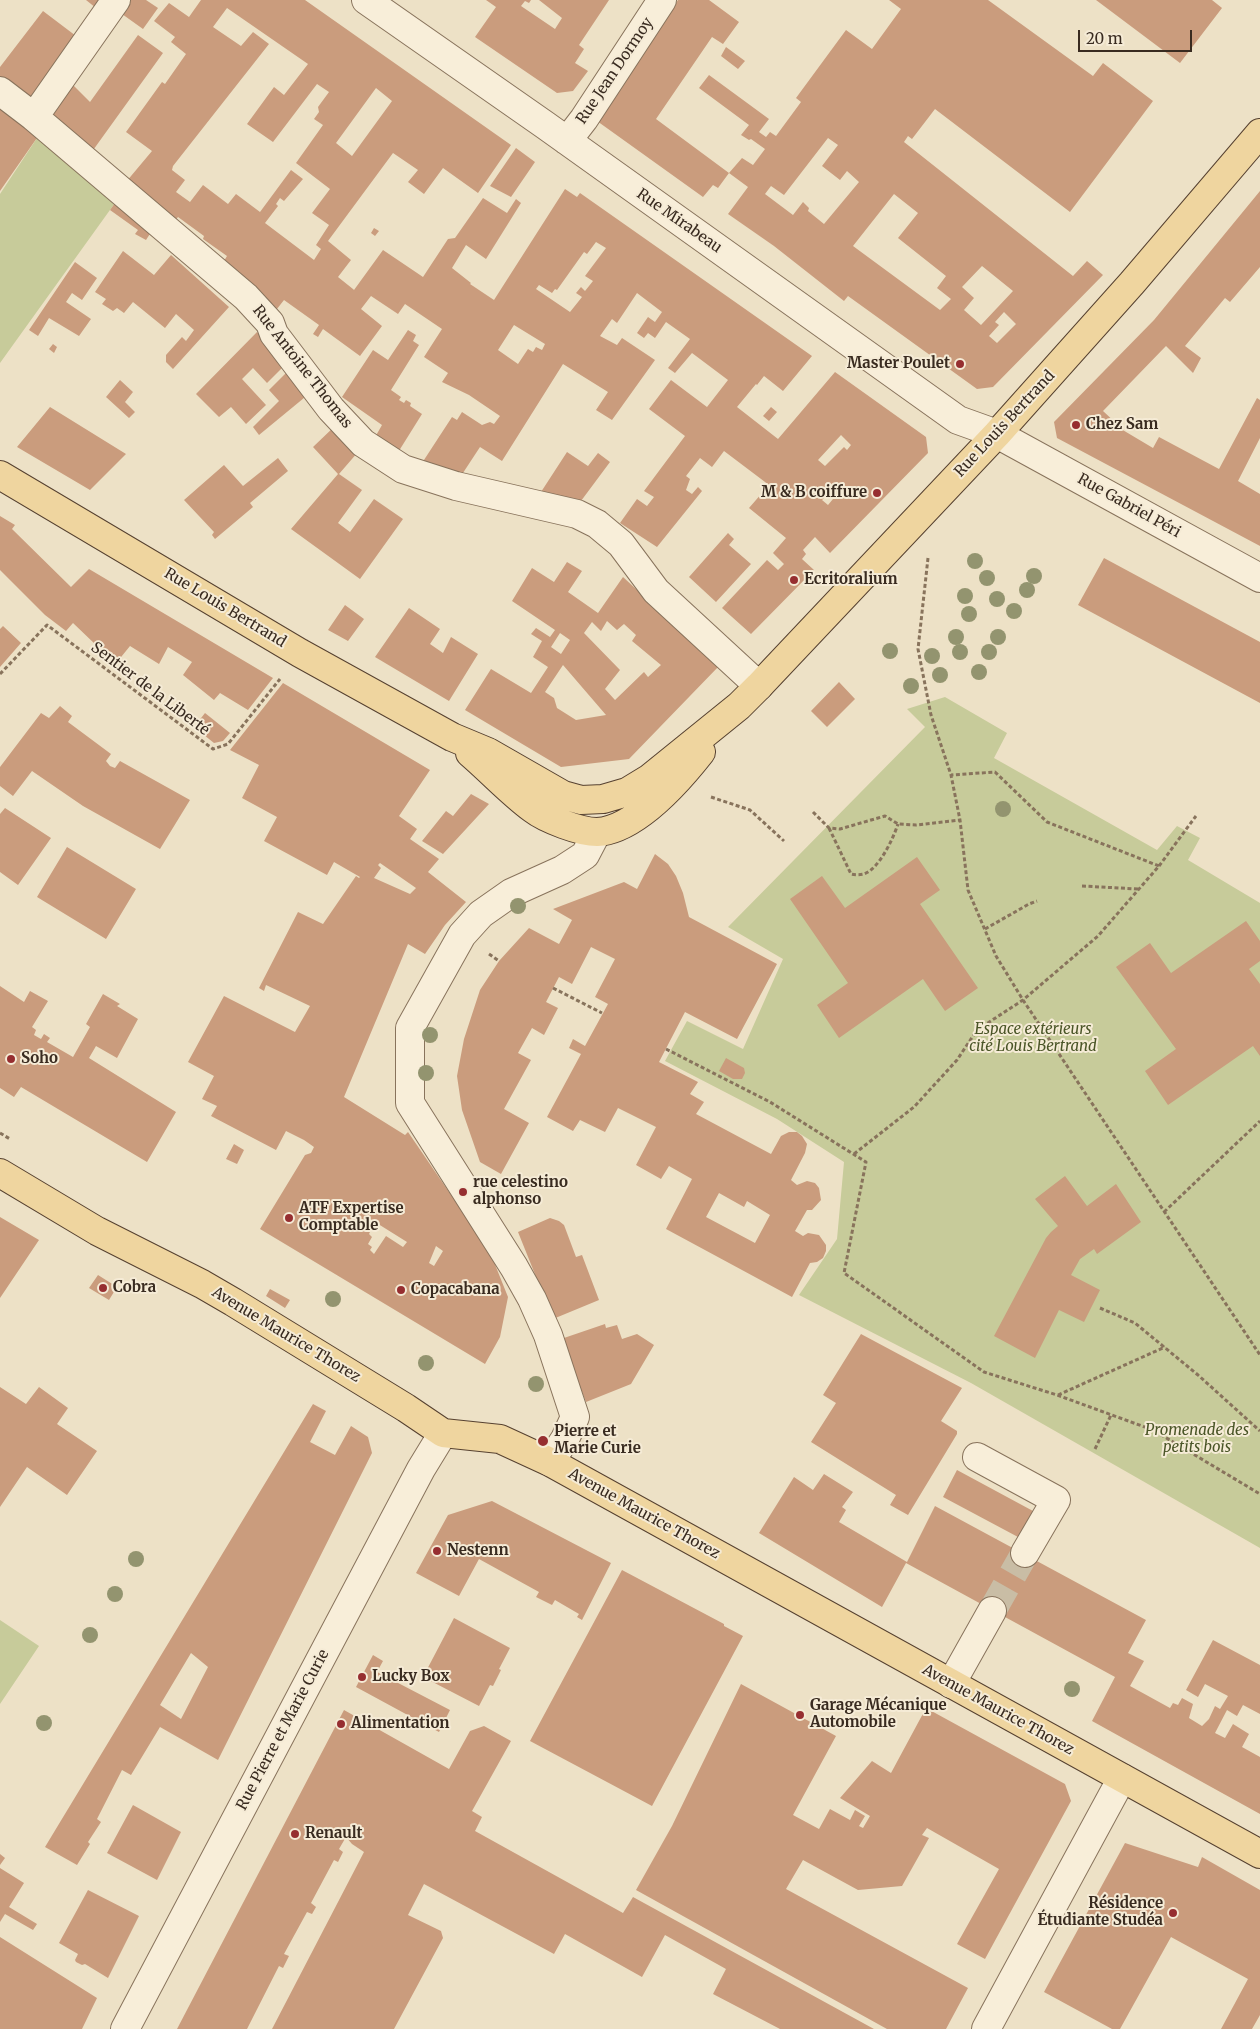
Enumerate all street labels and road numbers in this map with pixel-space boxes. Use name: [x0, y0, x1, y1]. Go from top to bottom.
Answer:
street label: Rue Jean Dormoy: [573, 14, 657, 128]
street label: Rue Mirabeau: [633, 185, 725, 257]
street label: Rue Antoine Thomas: [248, 302, 356, 432]
street label: Rue Louis Bertrand: [951, 367, 1059, 481]
street label: Rue Gabriel Péri: [1074, 470, 1184, 542]
street label: Rue Louis Bertrand: [161, 565, 289, 651]
street label: Sentier de la Liberté: [87, 639, 213, 739]
street label: Avenue Maurice Thorez: [209, 1284, 363, 1386]
street label: Avenue Maurice Thorez: [565, 1465, 723, 1563]
street label: Rue Pierre et Marie Curie: [233, 1647, 333, 1813]
street label: Avenue Maurice Thorez: [919, 1661, 1077, 1759]

